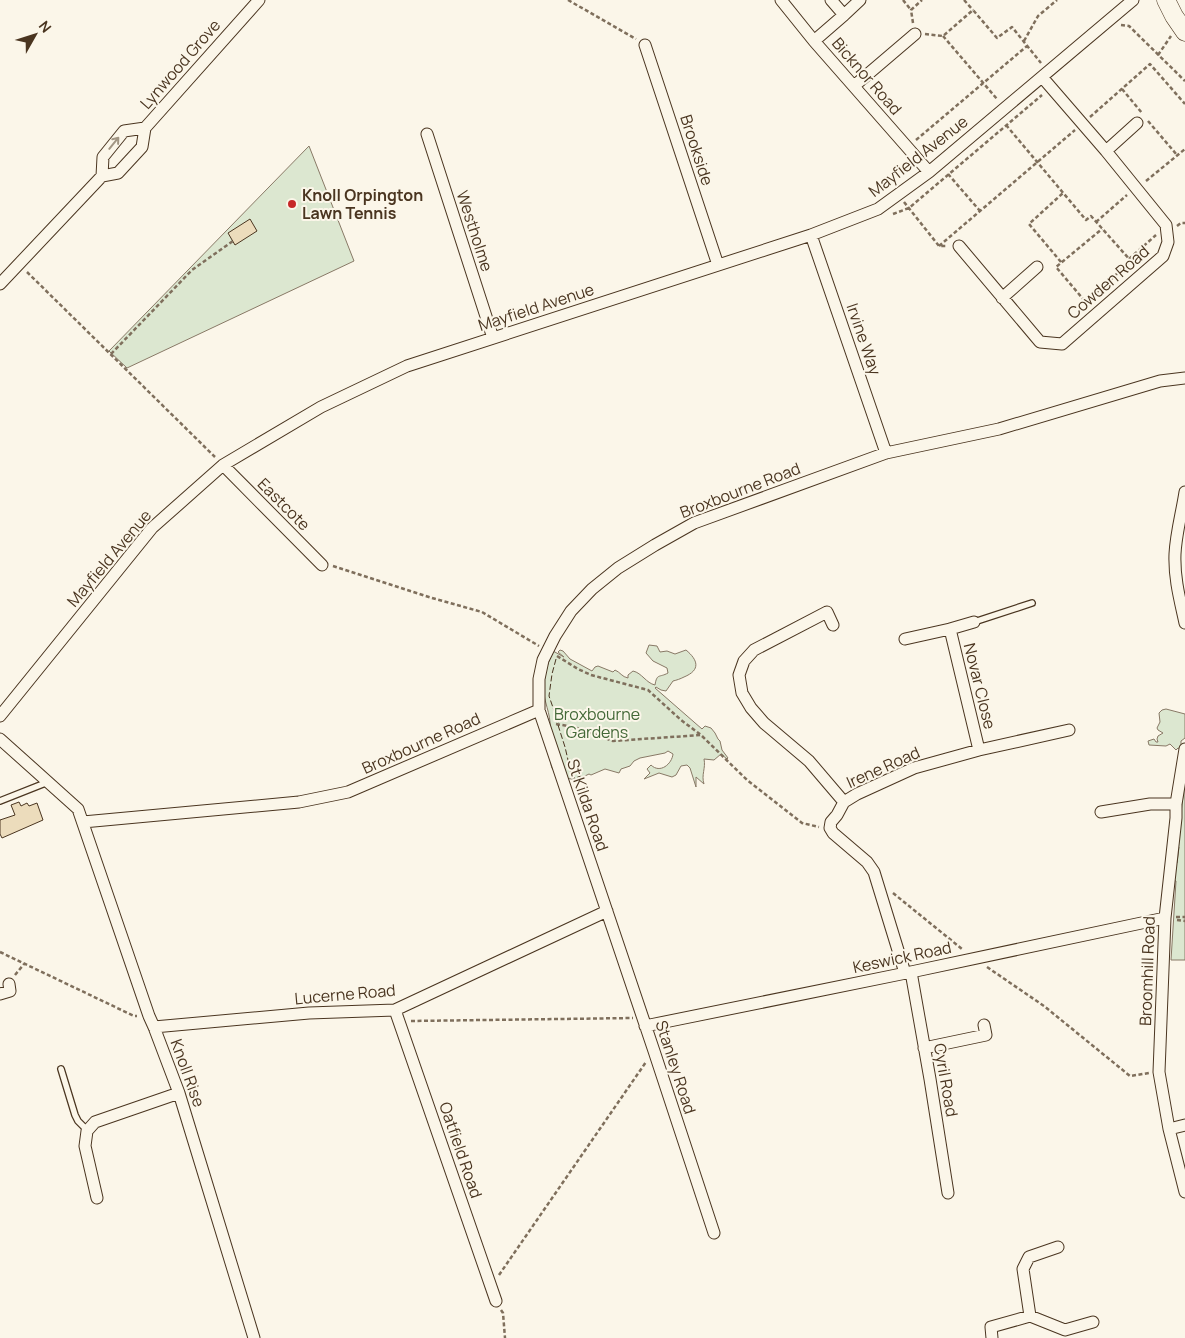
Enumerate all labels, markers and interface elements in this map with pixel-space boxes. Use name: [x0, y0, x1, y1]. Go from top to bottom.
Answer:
north arrow: [10, 10, 60, 60]
street label: Lynwood Grove: [135, 14, 225, 114]
text: N: [35, 17, 56, 36]
street label: Bicknor Road: [827, 33, 907, 119]
street label: Mayfield Avenue: [864, 110, 972, 202]
street label: Brookside: [675, 112, 719, 188]
one-way arrow: [109, 137, 120, 150]
place label: Knoll Orpington Lawn Tennis: [302, 184, 423, 224]
street label: Westholme: [452, 188, 498, 274]
marker: Knoll Orpington Lawn Tennis: [286, 198, 298, 210]
street label: Cowden Road: [1062, 240, 1154, 324]
street label: Mayfield Avenue: [475, 278, 597, 336]
street label: Irvine Way: [841, 300, 887, 378]
street label: Broxbourne Road: [677, 457, 803, 523]
street label: Eastcote: [253, 473, 315, 535]
street label: Mayfield Avenue: [62, 505, 156, 611]
street label: Novar Close: [959, 641, 1001, 731]
park label: Broxbourne Gardens: [554, 703, 640, 743]
street label: Broxbourne Road: [358, 707, 484, 779]
street label: Irene Road: [843, 741, 923, 793]
street label: St Kilda Road: [562, 756, 614, 854]
street label: Broomhill Road: [1134, 916, 1160, 1026]
street label: Keswick Road: [851, 936, 953, 978]
street label: Lucerne Road: [294, 979, 396, 1009]
street label: Stanley Road: [651, 1017, 701, 1117]
street label: Knoll Rise: [166, 1036, 210, 1110]
street label: Cyril Road: [929, 1042, 963, 1118]
street label: Oatfield Road: [434, 1099, 488, 1201]

